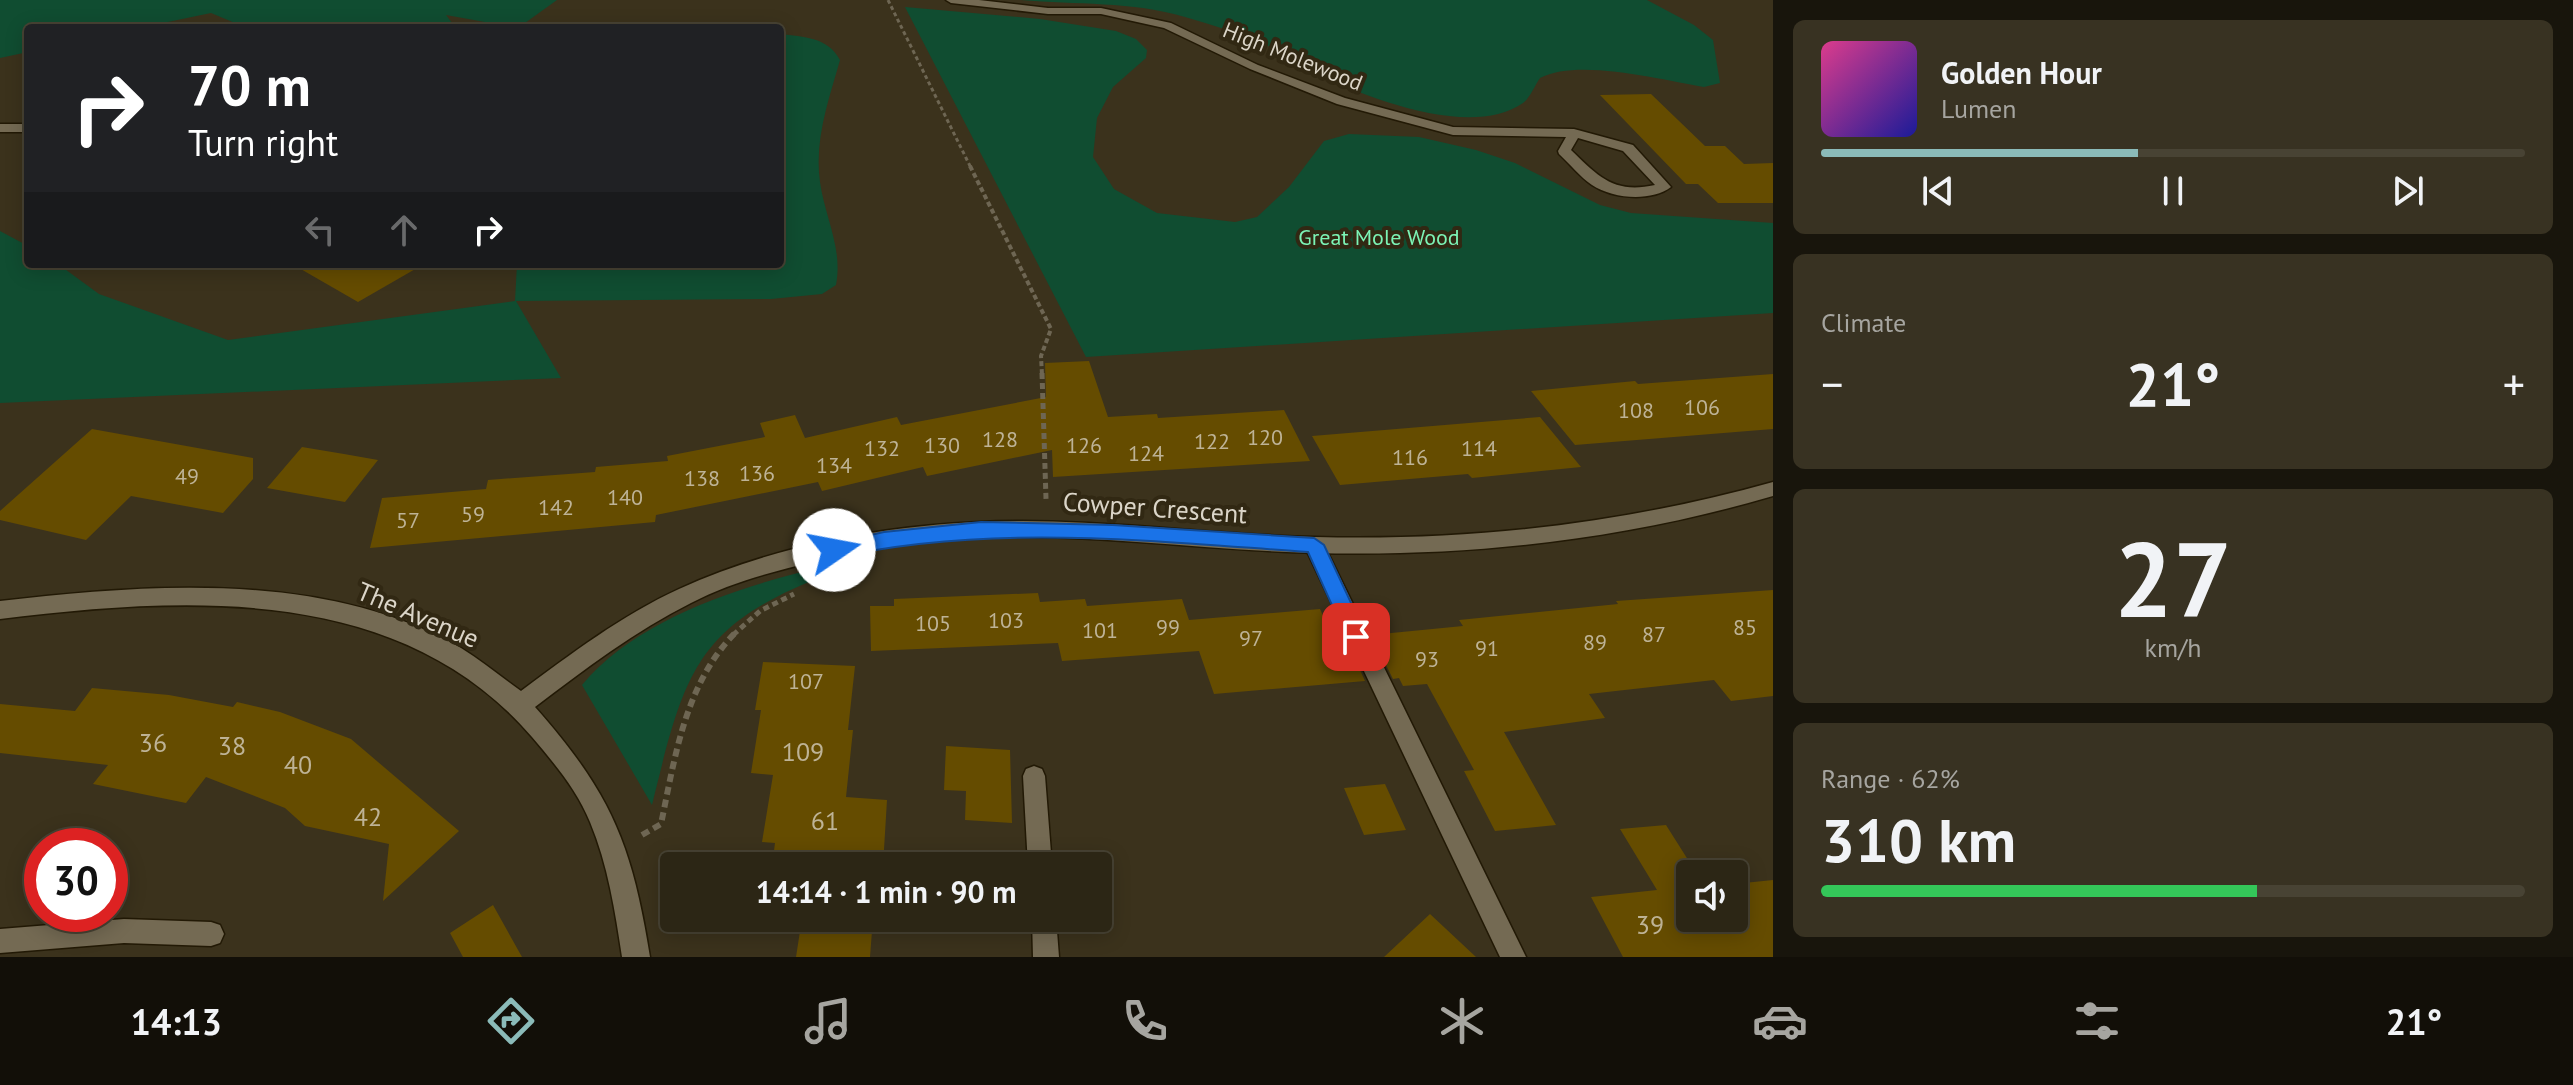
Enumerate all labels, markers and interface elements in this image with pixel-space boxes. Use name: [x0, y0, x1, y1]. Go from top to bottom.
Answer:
street label: High Molewood: [1219, 15, 1367, 97]
text: 70 m: [188, 49, 311, 121]
text: Golden Hour: [1941, 53, 2102, 92]
icon: right: [56, 56, 160, 160]
text: Lumen: [1941, 92, 2016, 125]
text: Turn right: [188, 119, 338, 166]
icon: previous: [1916, 169, 1960, 213]
icon: pause: [2151, 169, 2195, 213]
icon: next: [2386, 169, 2430, 213]
icon: left: [298, 208, 342, 252]
icon: ahead: [382, 208, 426, 252]
icon: right: [466, 208, 510, 252]
park label: Great Mole Wood: [1298, 223, 1460, 251]
text: Climate: [1821, 306, 1906, 339]
text: 21°: [2126, 345, 2220, 423]
text: −: [1821, 355, 1843, 412]
text: +: [2503, 355, 2525, 412]
house number: 106: [1684, 393, 1720, 421]
house number: 108: [1618, 396, 1654, 424]
house number: 120: [1247, 423, 1283, 451]
house number: 128: [982, 425, 1018, 453]
house number: 122: [1194, 427, 1230, 455]
house number: 130: [924, 431, 960, 459]
house number: 126: [1066, 431, 1102, 459]
house number: 132: [864, 434, 900, 462]
house number: 114: [1461, 434, 1497, 462]
house number: 124: [1128, 439, 1164, 467]
house number: 116: [1392, 443, 1428, 471]
house number: 134: [816, 451, 852, 479]
house number: 136: [739, 459, 775, 487]
house number: 49: [175, 462, 199, 490]
house number: 138: [684, 464, 720, 492]
house number: 140: [607, 483, 643, 511]
street label: Cowper Crescent: [1062, 485, 1248, 530]
house number: 142: [538, 493, 574, 521]
house number: 59: [461, 500, 485, 528]
house number: 57: [396, 506, 420, 534]
position arrow: [792, 508, 876, 592]
text: 27: [2114, 511, 2232, 646]
street label: The Avenue: [352, 574, 484, 655]
pin: [1322, 603, 1390, 671]
house number: 103: [988, 606, 1024, 634]
house number: 105: [915, 609, 951, 637]
house number: 99: [1156, 613, 1180, 641]
house number: 85: [1733, 613, 1757, 641]
icon: arrive: [1334, 615, 1378, 659]
house number: 101: [1082, 616, 1118, 644]
house number: 87: [1642, 620, 1666, 648]
house number: 97: [1239, 624, 1263, 652]
house number: 89: [1583, 628, 1607, 656]
text: km/h: [2145, 631, 2202, 664]
house number: 91: [1475, 634, 1499, 662]
house number: 93: [1415, 645, 1439, 673]
house number: 107: [788, 667, 824, 695]
house number: 36: [139, 726, 167, 759]
house number: 38: [218, 729, 246, 762]
house number: 109: [782, 735, 824, 768]
house number: 40: [284, 748, 312, 781]
text: Range · 62%: [1821, 762, 1960, 795]
house number: 42: [354, 800, 382, 833]
text: 310 km: [1821, 801, 2016, 879]
house number: 61: [811, 804, 839, 837]
speed limit sign: 30: [24, 828, 128, 932]
map controls: [1676, 860, 1748, 932]
button: sound: [1676, 860, 1748, 932]
text: 14:14 · 1 min · 90 m: [756, 872, 1016, 911]
house number: 39: [1636, 908, 1664, 941]
icon: directions: [483, 993, 539, 1049]
icon: music: [800, 993, 856, 1049]
icon: phone: [1117, 993, 1173, 1049]
icon: climate: [1434, 993, 1490, 1049]
icon: car: [1752, 993, 1808, 1049]
icon: filters: [2069, 993, 2125, 1049]
text: 14:13: [131, 998, 222, 1045]
text: 21°: [2386, 998, 2442, 1045]

